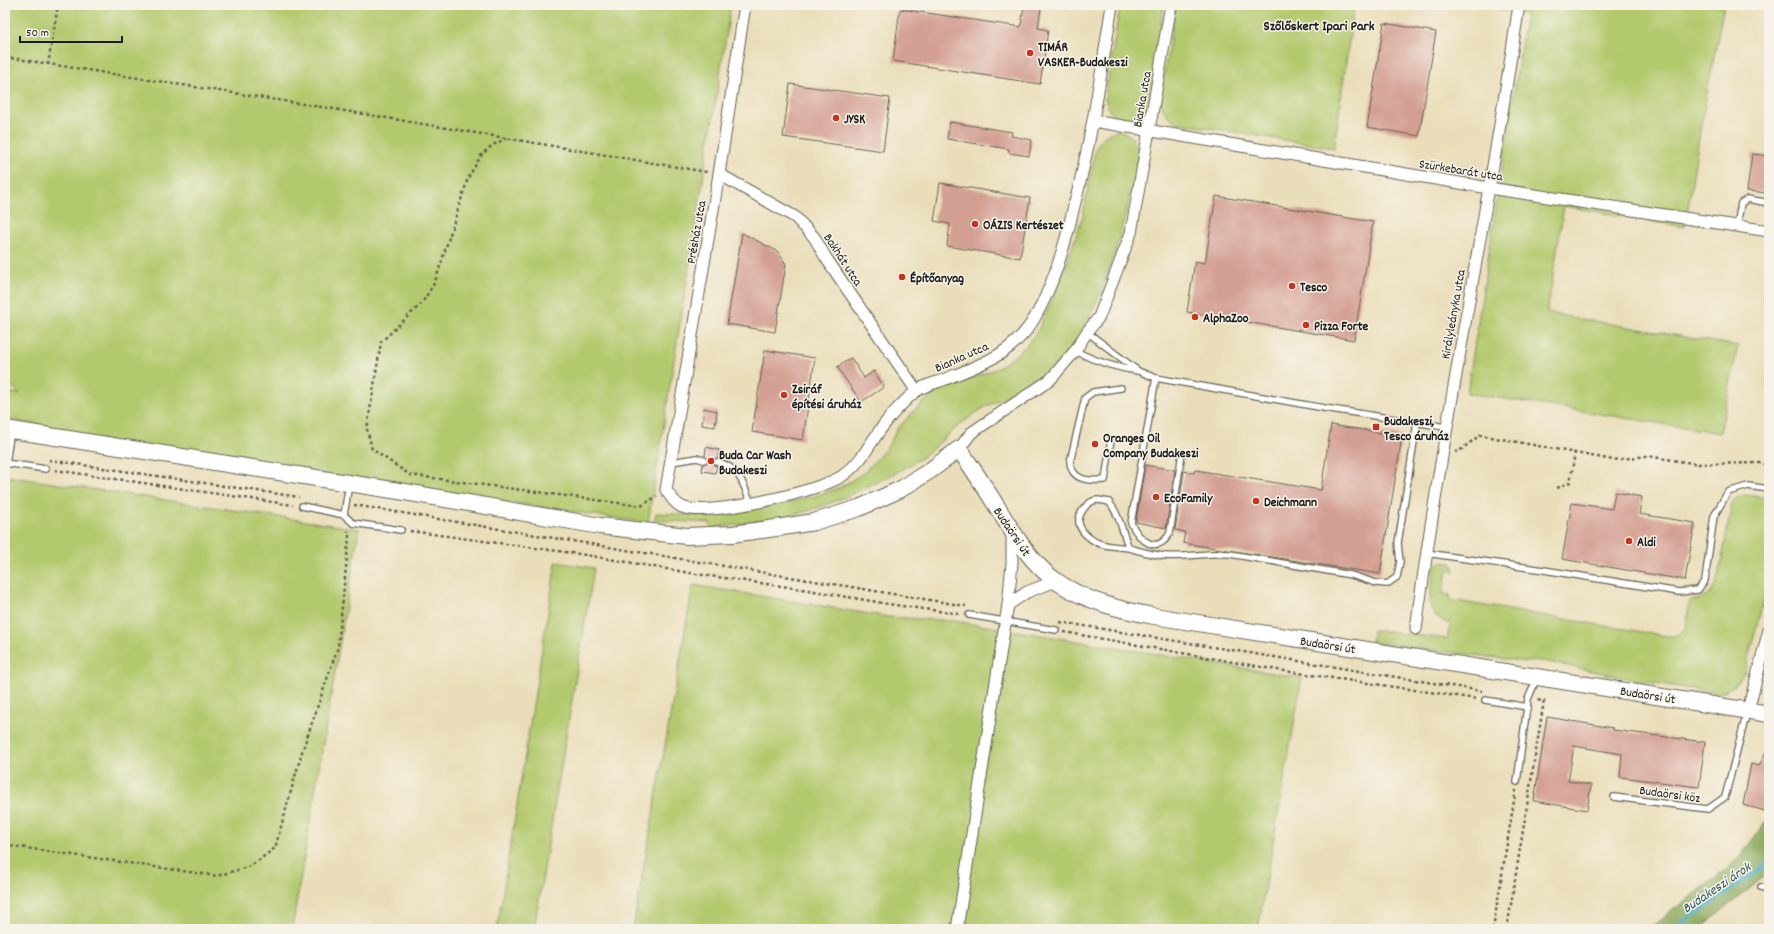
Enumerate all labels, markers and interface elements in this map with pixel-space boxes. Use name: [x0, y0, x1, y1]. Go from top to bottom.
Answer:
district label: Szőlőskert Ipari Park: [1264, 17, 1375, 37]
scale bar: [20, 18, 122, 44]
text: 50 m: [26, 25, 49, 42]
place label: TIMÁR VASKER-Budakeszi: [1038, 39, 1128, 73]
marker: TIMÁR VASKER-Budakeszi: [1025, 48, 1035, 58]
street label: Bianka utca: [1129, 69, 1158, 129]
place label: JYSK: [844, 111, 865, 130]
marker: JYSK: [831, 113, 841, 123]
street label: Szürkebarát utca: [1417, 155, 1505, 188]
street label: Présház utca: [683, 198, 713, 266]
place label: OÁZIS Kertészet: [983, 217, 1064, 236]
marker: OÁZIS Kertészet: [970, 219, 980, 229]
street label: Bakhát utca: [818, 230, 867, 291]
street label: Királyleányka utca: [1437, 267, 1472, 361]
place label: Építőanyag: [910, 270, 964, 289]
marker: Építőanyag: [897, 272, 907, 282]
place label: Tesco: [1300, 279, 1328, 298]
marker: Tesco: [1287, 281, 1297, 291]
place label: AlphaZoo: [1203, 310, 1249, 329]
marker: AlphaZoo: [1190, 312, 1200, 322]
place label: Pizza Forte: [1314, 318, 1368, 337]
marker: Pizza Forte: [1301, 320, 1311, 330]
street label: Bianka utca: [932, 338, 993, 379]
place label: Zsiráf építési áruház: [792, 381, 863, 415]
marker: Zsiráf építési áruház: [779, 390, 789, 400]
place label: Budakeszi, Tesco áruház: [1384, 413, 1450, 447]
marker: Budakeszi, Tesco áruház: [1371, 422, 1381, 432]
place label: Oranges Oil Company Budakeszi: [1103, 430, 1199, 464]
marker: Oranges Oil Company Budakeszi: [1090, 439, 1100, 449]
place label: Buda Car Wash Budakeszi: [719, 447, 791, 481]
marker: Buda Car Wash Budakeszi: [706, 456, 716, 466]
place label: EcoFamily: [1164, 490, 1213, 509]
marker: EcoFamily: [1151, 492, 1161, 502]
place label: Deichmann: [1264, 494, 1317, 513]
marker: Deichmann: [1251, 496, 1261, 506]
street label: Budaörsi út: [987, 504, 1035, 561]
place label: Aldi: [1637, 534, 1656, 553]
marker: Aldi: [1624, 536, 1634, 546]
street label: Budaörsi út: [1299, 633, 1357, 660]
street label: Budaörsi út: [1619, 683, 1677, 710]
street label: Budaörsi köz: [1638, 782, 1701, 809]
water label: Budakeszi árok: [1679, 858, 1756, 919]

